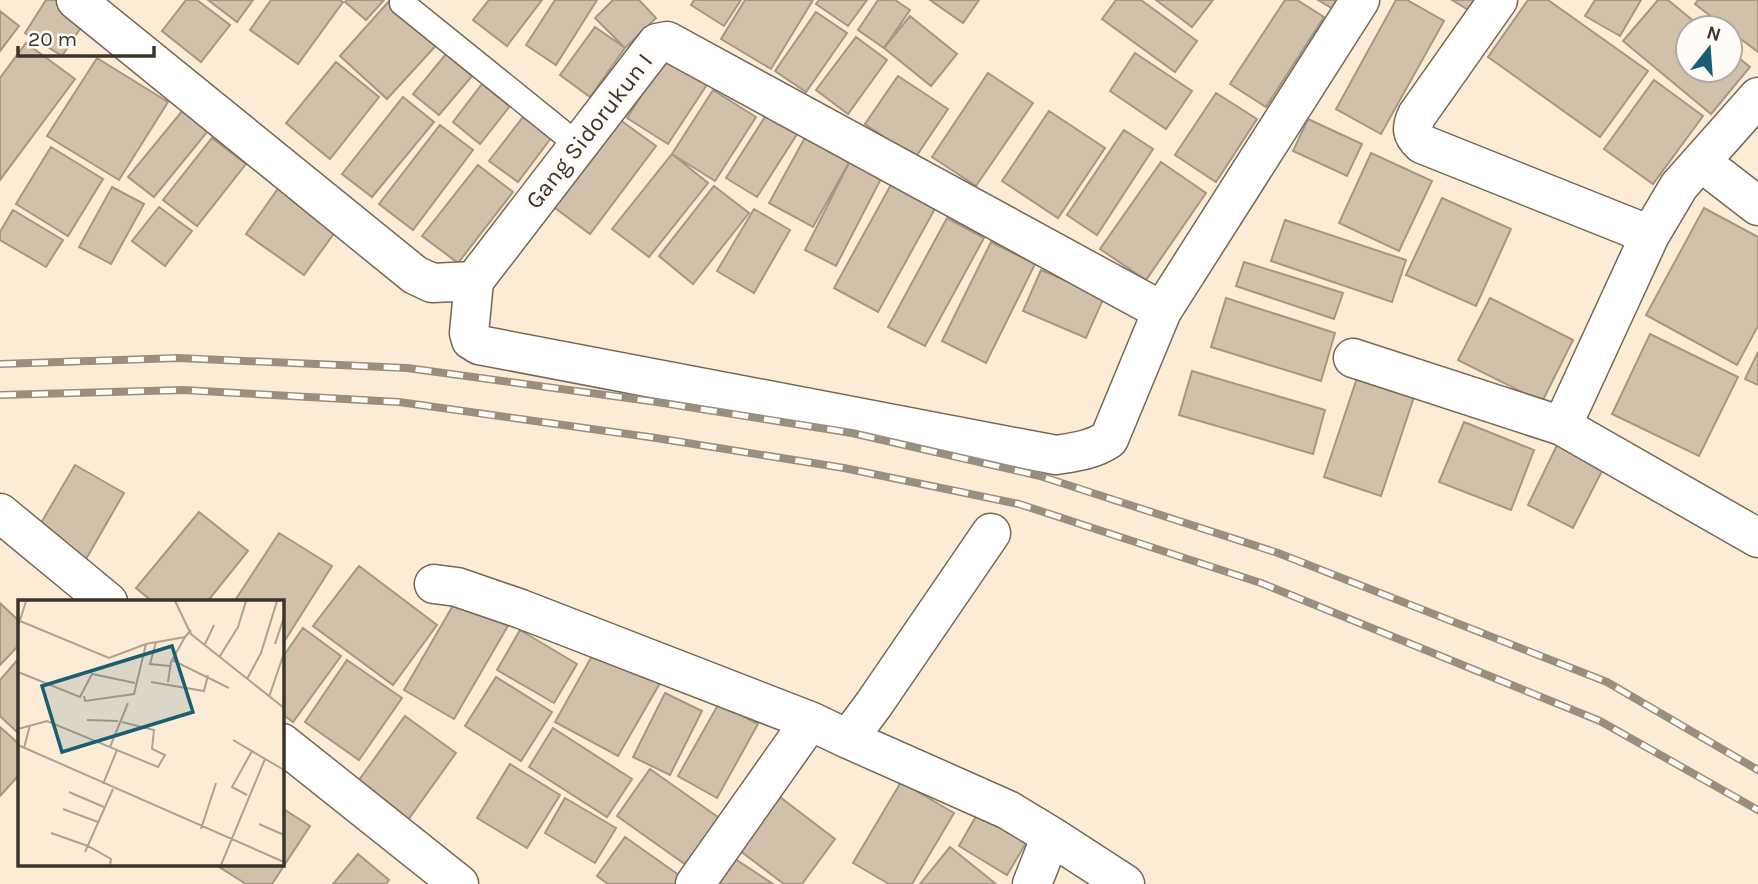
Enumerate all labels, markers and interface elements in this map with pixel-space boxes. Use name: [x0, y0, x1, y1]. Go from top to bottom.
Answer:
scale bar: [18, 14, 154, 58]
north arrow: [1674, 14, 1744, 84]
text: N: [1704, 21, 1723, 46]
text: 20 m: [28, 27, 77, 51]
street label: Gang Sidorukun I: [520, 48, 658, 214]
inset map: [18, 600, 284, 866]

